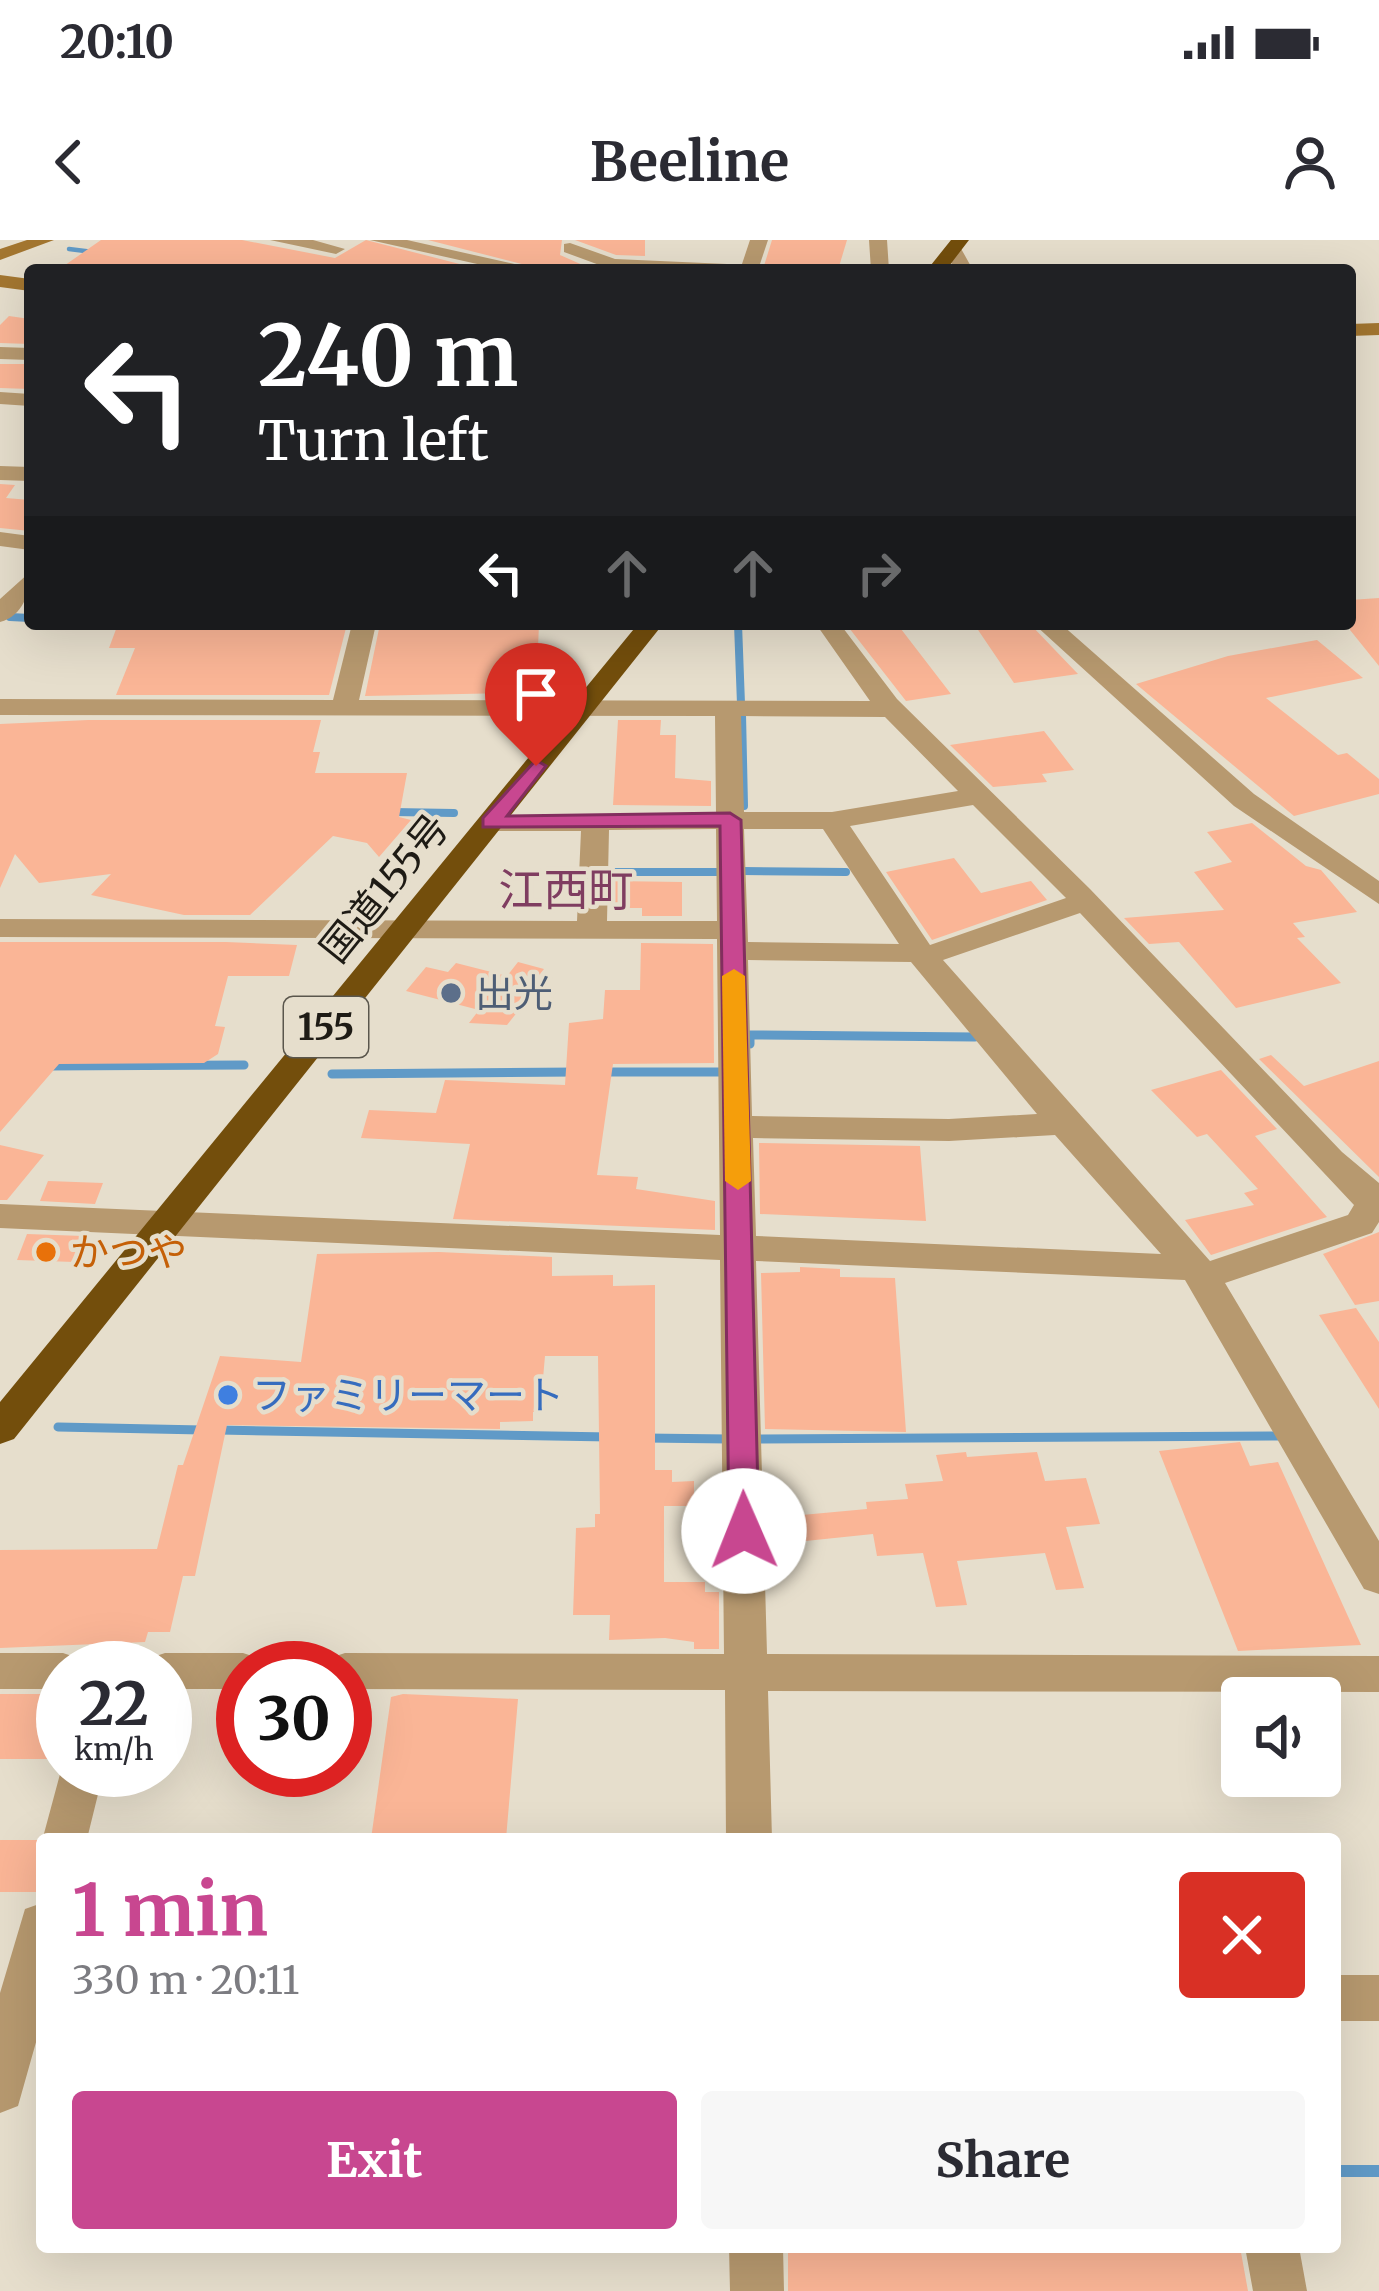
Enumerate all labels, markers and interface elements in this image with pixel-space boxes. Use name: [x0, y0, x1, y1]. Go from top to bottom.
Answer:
text: 20:10: [60, 14, 174, 70]
text: Beeline: [590, 128, 789, 196]
icon: back: [36, 129, 102, 195]
icon: person: [1277, 129, 1343, 195]
text: 240 m: [258, 303, 518, 409]
icon: left: [60, 312, 216, 468]
text: Turn left: [258, 407, 489, 475]
icon: left: [468, 540, 534, 606]
icon: ahead: [594, 540, 660, 606]
icon: ahead: [720, 540, 786, 606]
icon: right: [846, 540, 912, 606]
pin: [485, 643, 587, 766]
icon: arrive: [503, 661, 569, 727]
street label: 国道155号: [310, 804, 459, 972]
district label: 江西町: [498, 862, 634, 918]
place label: 出光: [475, 969, 553, 1018]
marker: 出光: [438, 980, 464, 1006]
road number: 155: [284, 997, 368, 1057]
place label: かつや: [70, 1228, 187, 1277]
marker: かつや: [33, 1239, 59, 1265]
place label: ファミリーマート: [252, 1371, 564, 1420]
marker: ファミリーマート: [215, 1382, 241, 1408]
position arrow: [681, 1468, 807, 1594]
speed limit sign: 30: [216, 1641, 372, 1797]
text: 22: [79, 1666, 149, 1741]
map controls: [1221, 1677, 1341, 1797]
button: sound: [1221, 1677, 1341, 1797]
text: km/h: [74, 1730, 154, 1768]
text: 1 min: [72, 1865, 268, 1956]
button: close: [1179, 1872, 1305, 1998]
text: 330 m · 20:11: [72, 1956, 299, 2005]
button: Exit: [72, 2091, 677, 2229]
button: Share: [701, 2091, 1305, 2229]

